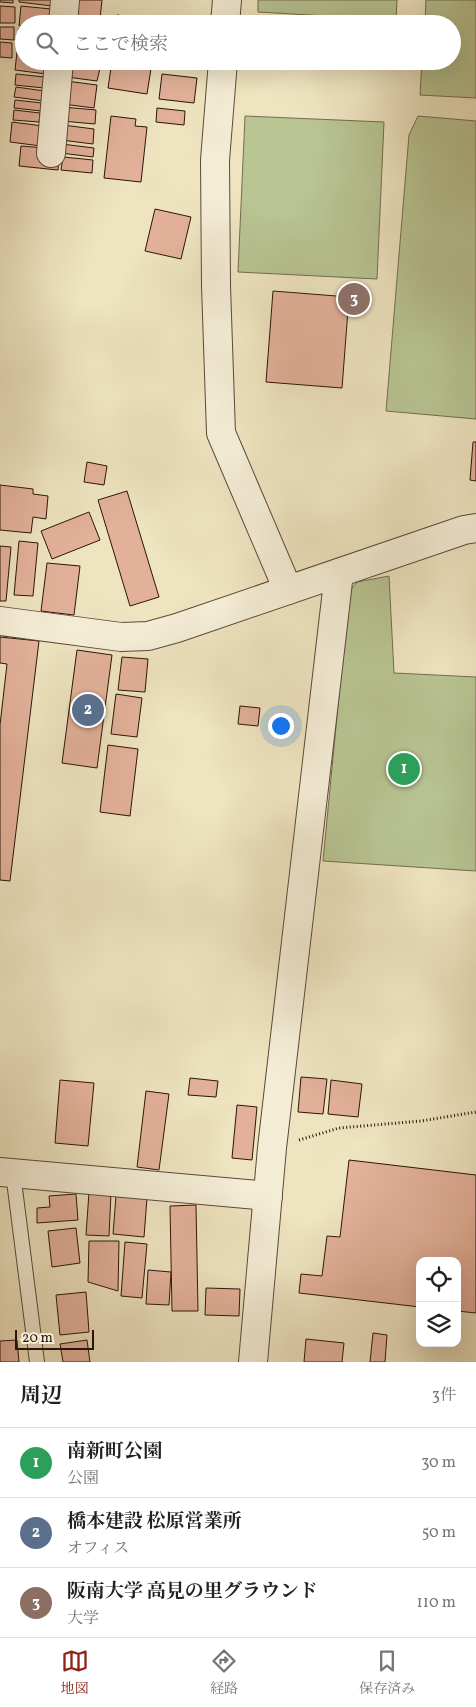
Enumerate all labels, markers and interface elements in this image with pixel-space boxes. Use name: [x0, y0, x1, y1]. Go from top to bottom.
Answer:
search box: [15, 15, 461, 70]
icon: search: [33, 29, 61, 57]
text: ここで検索: [73, 32, 168, 58]
pin: 3: [338, 280, 370, 318]
pin: 2: [72, 691, 104, 729]
your location: [268, 713, 294, 739]
pin: 1: [388, 750, 420, 788]
map controls: [416, 1257, 461, 1347]
button: locate: [416, 1257, 461, 1302]
button: layers: [416, 1302, 461, 1347]
scale bar: [15, 1327, 94, 1350]
text: 20 m: [22, 1329, 53, 1348]
text: 周辺: [20, 1382, 62, 1411]
text: 3件: [432, 1385, 456, 1407]
text: 南新町公園: [67, 1439, 162, 1465]
text: 1: [33, 1452, 39, 1474]
text: 30 m: [421, 1452, 456, 1474]
text: 公園: [67, 1468, 99, 1490]
text: 橋本建設 松原営業所: [67, 1509, 242, 1535]
text: 2: [32, 1522, 40, 1544]
text: 50 m: [422, 1522, 456, 1544]
text: オフィス: [67, 1538, 129, 1560]
text: 阪南大学 高見の里グラウンド: [67, 1579, 318, 1605]
text: 3: [32, 1592, 40, 1614]
text: 110 m: [417, 1592, 456, 1614]
text: 大学: [67, 1608, 99, 1630]
tab: 地図: [61, 1647, 89, 1699]
tab: 経路: [210, 1647, 238, 1699]
tab: 保存済み: [359, 1647, 415, 1699]

